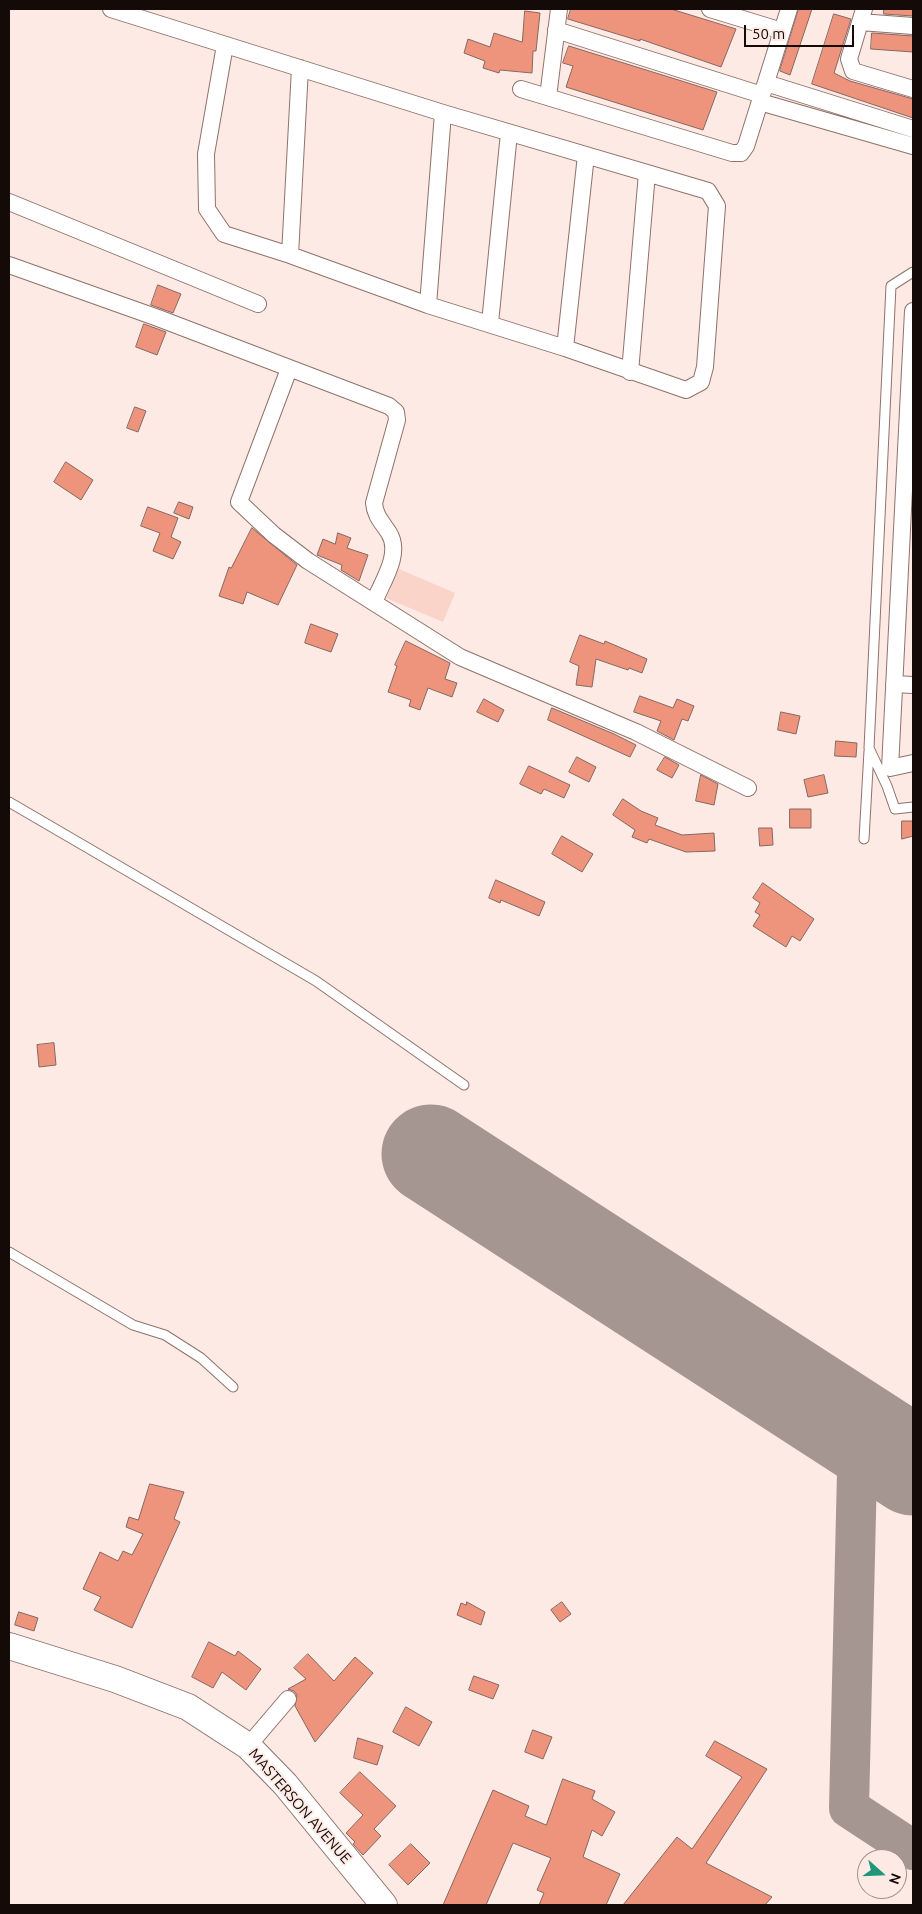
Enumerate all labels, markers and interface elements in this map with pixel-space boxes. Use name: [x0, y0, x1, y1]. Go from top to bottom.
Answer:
scale bar: [747, 15, 857, 47]
text: 50 m: [752, 25, 785, 42]
street label: MASTERSON AVENUE: [245, 1745, 355, 1867]
north arrow: [857, 1849, 907, 1899]
text: N: [886, 1871, 904, 1886]

